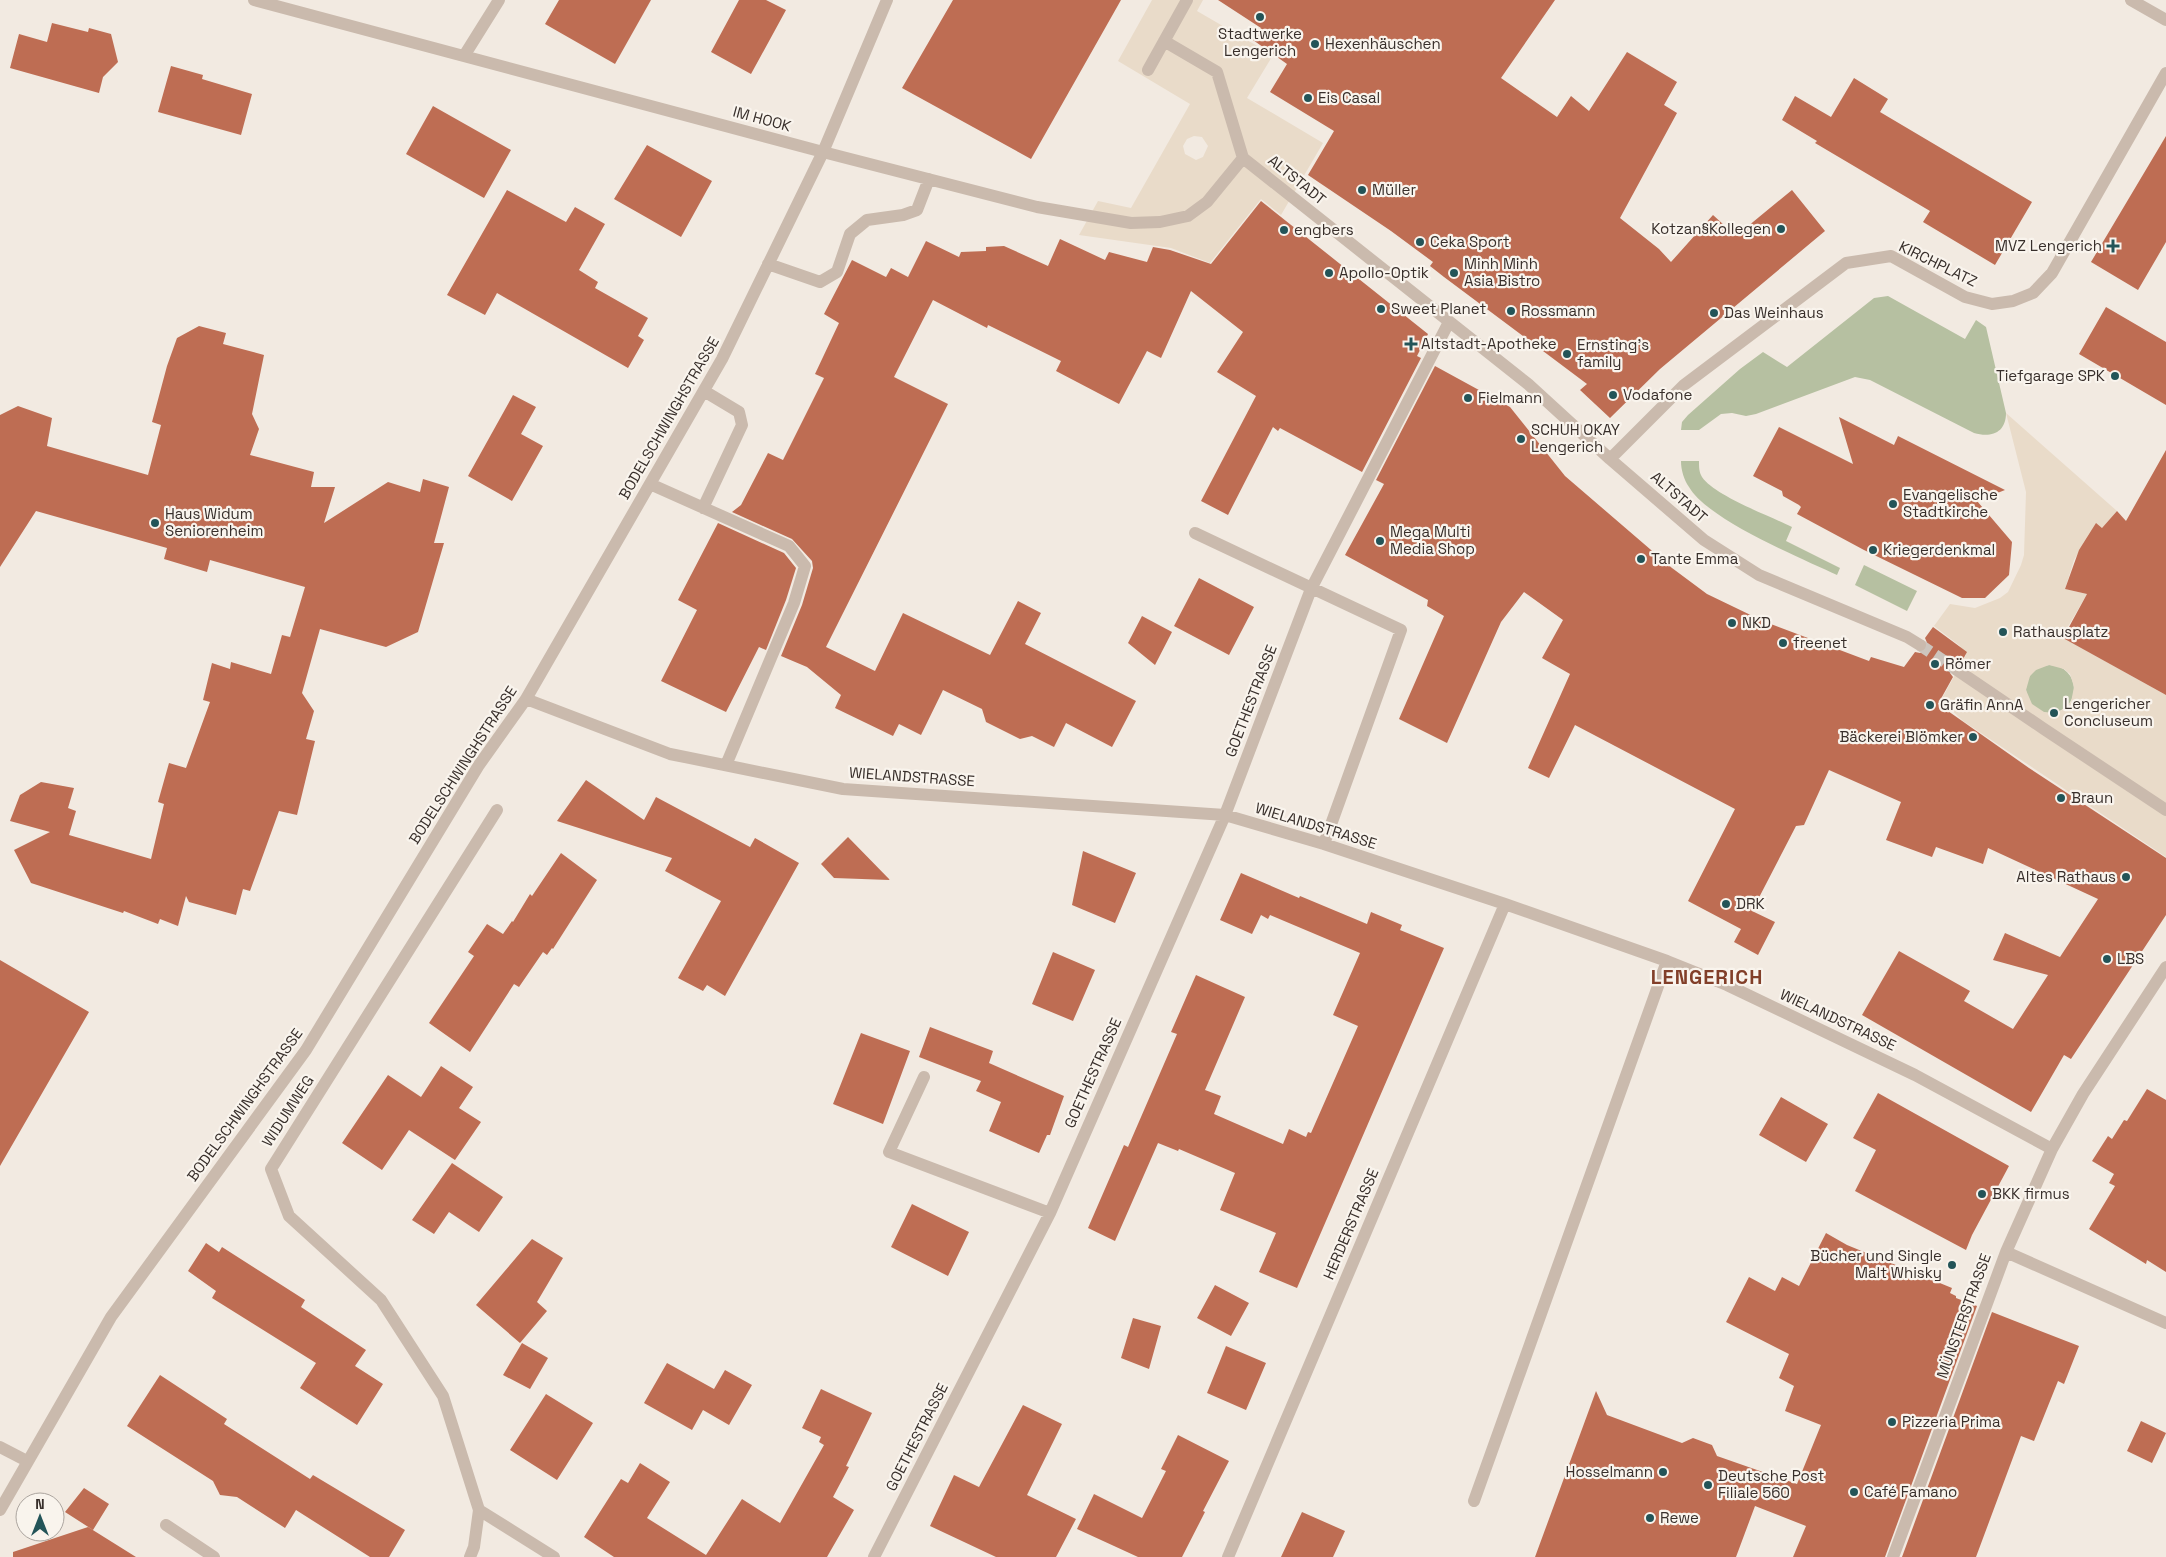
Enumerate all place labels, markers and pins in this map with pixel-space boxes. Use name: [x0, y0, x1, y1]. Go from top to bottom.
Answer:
marker: Stadtwerke Lengerich: [1254, 11, 1266, 23]
place label: Stadtwerke Lengerich: [1218, 24, 1302, 60]
place label: Hexenhäuschen: [1325, 34, 1441, 53]
marker: Hexenhäuschen: [1309, 38, 1321, 50]
place label: Eis Casal: [1318, 88, 1380, 107]
marker: Eis Casal: [1302, 92, 1314, 104]
place label: Müller: [1372, 180, 1416, 199]
marker: Müller: [1356, 184, 1368, 196]
place label: Kotzan§Kollegen: [1651, 219, 1771, 238]
place label: engbers: [1294, 220, 1354, 239]
marker: Kotzan§Kollegen: [1775, 223, 1787, 235]
marker: engbers: [1278, 224, 1290, 236]
place label: Ceka Sport: [1430, 232, 1510, 251]
marker: Ceka Sport: [1414, 236, 1426, 248]
place label: MVZ Lengerich: [1995, 236, 2102, 255]
marker: MVZ Lengerich: [2106, 239, 2120, 253]
place label: Minh Minh Asia Bistro: [1464, 254, 1540, 290]
place label: Apollo-Optik: [1339, 263, 1429, 282]
marker: Apollo-Optik: [1323, 267, 1335, 279]
marker: Minh Minh Asia Bistro: [1448, 267, 1460, 279]
place label: Sweet Planet: [1391, 299, 1486, 318]
place label: Rossmann: [1521, 301, 1595, 320]
marker: Sweet Planet: [1375, 303, 1387, 315]
place label: Das Weinhaus: [1724, 303, 1824, 322]
marker: Rossmann: [1505, 305, 1517, 317]
marker: Das Weinhaus: [1708, 307, 1720, 319]
place label: Altstadt-Apotheke: [1421, 334, 1557, 353]
place label: Ernsting's family: [1577, 335, 1649, 371]
marker: Altstadt-Apotheke: [1405, 338, 1417, 350]
marker: Ernsting's family: [1561, 348, 1573, 360]
place label: Tiefgarage SPK: [1996, 366, 2105, 385]
marker: Tiefgarage SPK: [2109, 370, 2121, 382]
place label: Vodafone: [1623, 385, 1693, 404]
place label: Fielmann: [1478, 388, 1542, 407]
marker: Vodafone: [1607, 389, 1619, 401]
marker: Fielmann: [1462, 392, 1474, 404]
place label: SCHUH OKAY Lengerich: [1531, 420, 1620, 456]
marker: SCHUH OKAY Lengerich: [1515, 433, 1527, 445]
place label: Evangelische Stadtkirche: [1903, 485, 1998, 521]
marker: Evangelische Stadtkirche: [1887, 498, 1899, 510]
place label: Haus Widum Seniorenheim: [165, 504, 263, 540]
marker: Haus Widum Seniorenheim: [149, 517, 161, 529]
place label: Mega Multi Media Shop: [1390, 522, 1475, 558]
marker: Mega Multi Media Shop: [1374, 535, 1386, 547]
place label: Kriegerdenkmal: [1883, 540, 1995, 559]
marker: Kriegerdenkmal: [1867, 544, 1879, 556]
place label: Tante Emma: [1651, 549, 1739, 568]
marker: Tante Emma: [1635, 553, 1647, 565]
place label: NKD: [1742, 613, 1771, 632]
marker: NKD: [1726, 617, 1738, 629]
place label: Rathausplatz: [2013, 622, 2108, 641]
marker: Rathausplatz: [1997, 626, 2009, 638]
place label: freenet: [1793, 633, 1848, 652]
marker: freenet: [1777, 637, 1789, 649]
place label: Römer: [1945, 654, 1992, 673]
marker: Römer: [1929, 658, 1941, 670]
place label: Lengericher Concluseum: [2064, 694, 2153, 730]
place label: Gräfin AnnA: [1940, 695, 2024, 714]
marker: Gräfin AnnA: [1924, 699, 1936, 711]
marker: Lengericher Concluseum: [2048, 707, 2060, 719]
place label: Bäckerei Blömker: [1839, 727, 1963, 746]
marker: Bäckerei Blömker: [1967, 731, 1979, 743]
place label: Braun: [2071, 788, 2113, 807]
marker: Braun: [2055, 792, 2067, 804]
place label: Altes Rathaus: [2016, 867, 2116, 886]
marker: Altes Rathaus: [2120, 871, 2132, 883]
place label: DRK: [1736, 894, 1765, 913]
marker: DRK: [1720, 898, 1732, 910]
place label: LBS: [2117, 949, 2144, 968]
marker: LBS: [2101, 953, 2113, 965]
place label: BKK firmus: [1992, 1184, 2070, 1203]
marker: BKK firmus: [1976, 1188, 1988, 1200]
place label: Bücher und Single Malt Whisky: [1810, 1246, 1942, 1282]
marker: Bücher und Single Malt Whisky: [1946, 1259, 1958, 1271]
place label: Pizzeria Prima: [1902, 1412, 2001, 1431]
marker: Pizzeria Prima: [1886, 1416, 1898, 1428]
place label: Hosselmann: [1566, 1462, 1653, 1481]
marker: Hosselmann: [1657, 1466, 1669, 1478]
place label: Deutsche Post Filiale 560: [1718, 1466, 1824, 1502]
marker: Deutsche Post Filiale 560: [1702, 1479, 1714, 1491]
place label: Café Famano: [1864, 1482, 1957, 1501]
marker: Café Famano: [1848, 1486, 1860, 1498]
place label: Rewe: [1660, 1508, 1699, 1527]
marker: Rewe: [1644, 1512, 1656, 1524]

